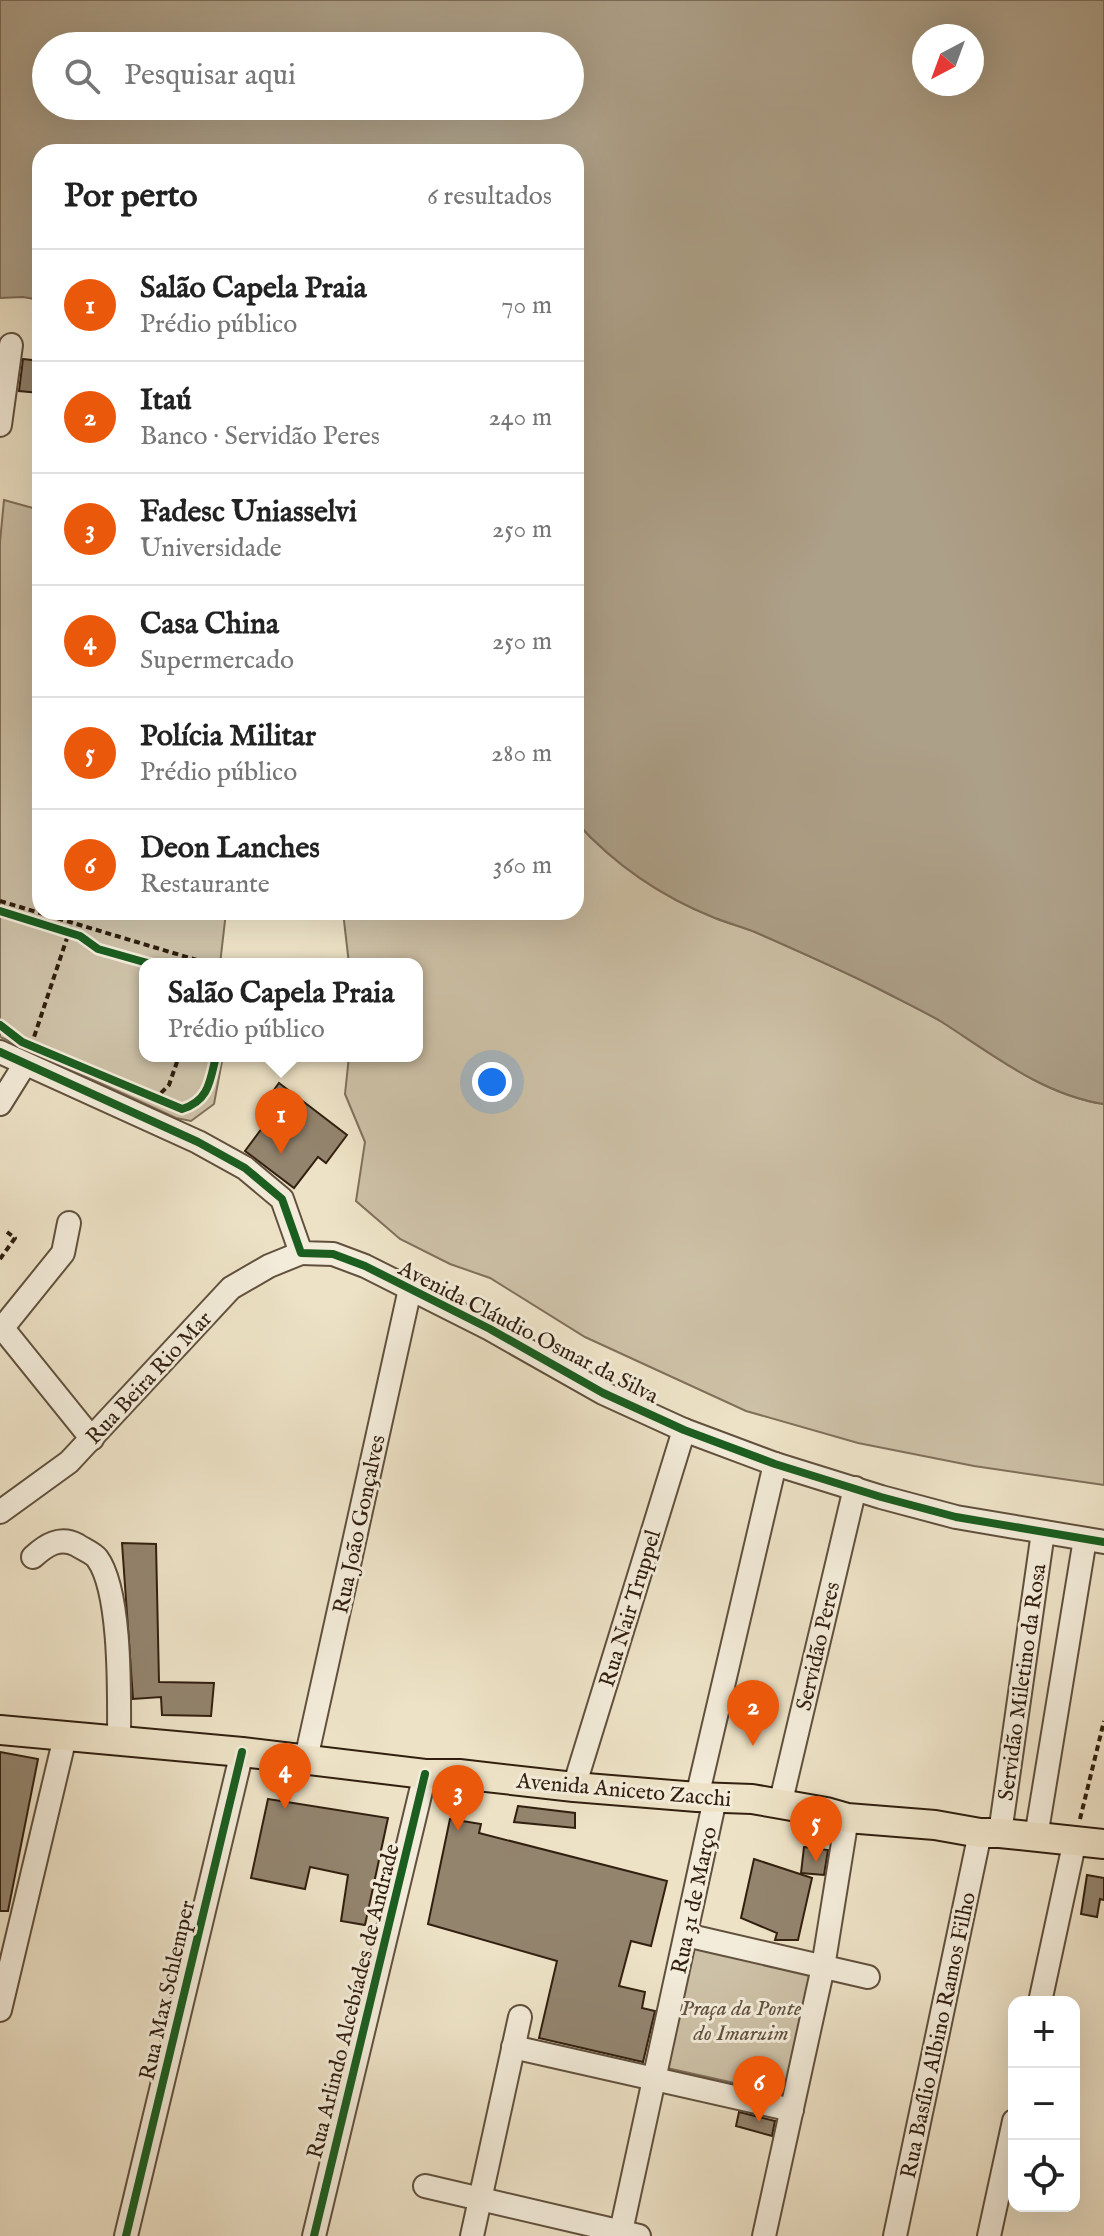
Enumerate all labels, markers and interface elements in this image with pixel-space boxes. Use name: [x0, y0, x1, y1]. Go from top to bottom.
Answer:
north arrow: [912, 24, 984, 96]
search box: [32, 32, 584, 120]
icon: search: [60, 54, 104, 98]
text: Pesquisar aqui: [124, 57, 296, 95]
text: Por perto: [64, 175, 198, 218]
text: 6 resultados: [427, 180, 552, 213]
text: Salão Capela Praia: [140, 270, 367, 308]
text: 1: [85, 289, 95, 322]
text: 70 m: [501, 289, 552, 322]
text: Prédio público: [140, 308, 297, 341]
text: Itaú: [140, 382, 191, 420]
text: 2: [84, 401, 96, 434]
text: 240 m: [489, 401, 552, 434]
text: Banco · Servidão Peres: [140, 420, 380, 453]
text: Fadesc Uniasselvi: [140, 494, 357, 532]
text: 3: [85, 513, 95, 546]
text: 250 m: [492, 513, 552, 546]
text: Universidade: [140, 532, 282, 565]
text: Casa China: [140, 606, 279, 644]
text: 4: [84, 625, 96, 658]
text: 250 m: [492, 625, 552, 658]
text: Supermercado: [140, 644, 294, 677]
text: Polícia Militar: [140, 718, 316, 756]
text: 5: [85, 737, 95, 770]
text: 280 m: [491, 737, 552, 770]
text: Prédio público: [140, 756, 297, 789]
text: Deon Lanches: [140, 830, 320, 868]
text: 6: [85, 849, 95, 882]
text: 360 m: [493, 849, 552, 882]
text: Restaurante: [140, 868, 270, 901]
popup: [139, 958, 423, 1062]
text: Salão Capela Praia: [168, 975, 394, 1013]
text: Prédio público: [168, 1013, 325, 1046]
your location: [472, 1062, 512, 1102]
pin: 1: [255, 1088, 307, 1154]
street label: Avenida Cláudio Osmar da Silva: [393, 1254, 663, 1411]
street label: Rua Beira Rio Mar: [80, 1306, 219, 1451]
street label: Rua João Gonçalves: [327, 1433, 393, 1616]
street label: Rua Nair Truppel: [594, 1527, 668, 1691]
street label: Servidão Miletino da Rosa: [992, 1561, 1054, 1803]
street label: Servidão Peres: [791, 1579, 847, 1714]
pin: 2: [727, 1680, 779, 1746]
pin: 4: [259, 1743, 311, 1809]
pin: 3: [432, 1765, 484, 1831]
street label: Avenida Aniceto Zacchi: [514, 1768, 732, 1814]
pin: 5: [790, 1796, 842, 1862]
street label: Rua 31 de Março: [666, 1824, 724, 1977]
street label: Rua Arlindo Alcebíades de Andrade: [301, 1841, 407, 2162]
street label: Rua Basílio Albino Ramos Filho: [895, 1890, 983, 2181]
street label: Rua Max Schlemper: [134, 1898, 202, 2083]
park label: Praça da Ponte do Imaruim: [681, 1995, 802, 2048]
map controls: [1008, 1996, 1080, 2212]
button: +: [1008, 1996, 1080, 2068]
pin: 6: [733, 2056, 785, 2122]
button: −: [1008, 2068, 1080, 2140]
button: locate: [1008, 2140, 1080, 2212]

